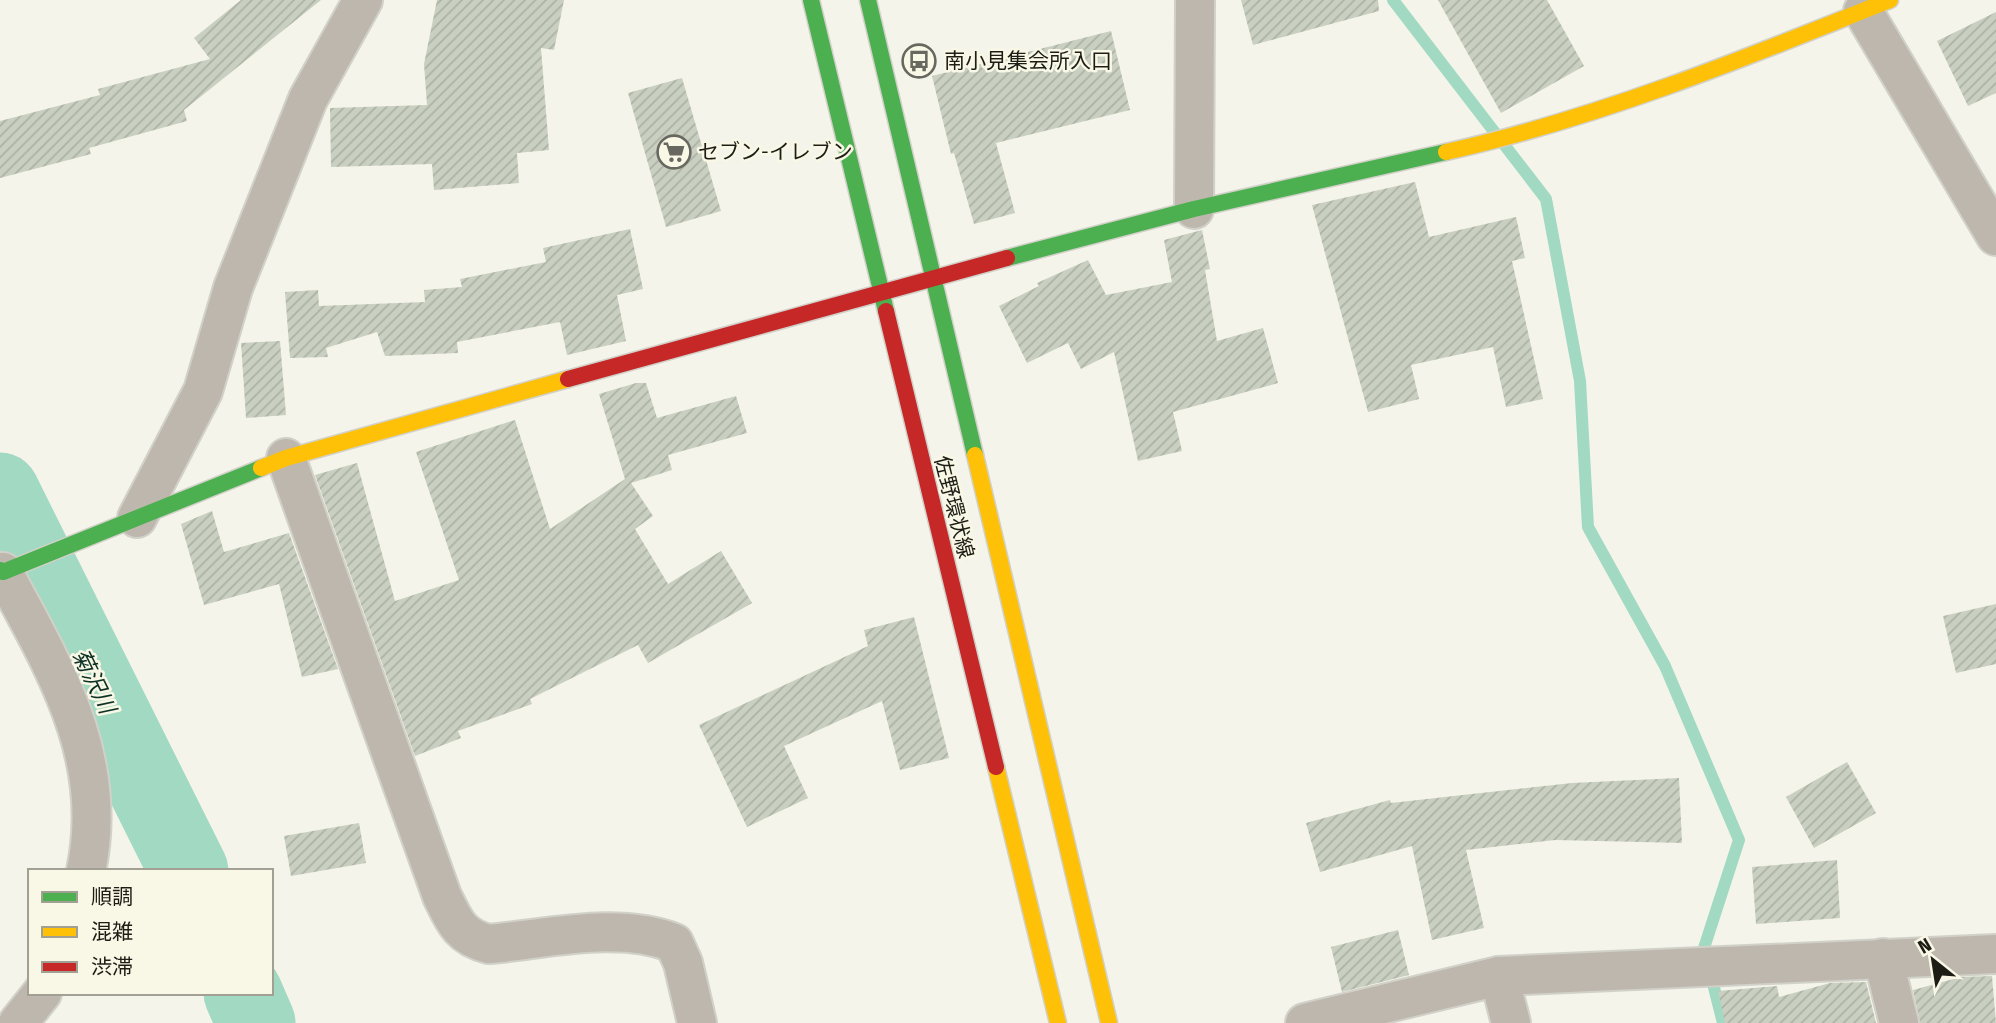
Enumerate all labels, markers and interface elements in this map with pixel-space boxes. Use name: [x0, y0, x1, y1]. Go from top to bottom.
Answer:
bus stop icon: 南小見集会所入口: [900, 42, 938, 80]
place label: 南小見集会所入口: [944, 48, 1112, 74]
supermarket icon: セブン-イレブン: [655, 133, 693, 171]
place label: セブン-イレブン: [698, 139, 853, 165]
street label: 佐野環状線: [929, 453, 979, 561]
water label: 菊沢川: [66, 644, 123, 721]
legend: [28, 869, 273, 995]
text: 順調: [91, 884, 133, 910]
text: 混雑: [91, 919, 133, 945]
north arrow: [1898, 925, 1968, 995]
text: N: [1914, 933, 1935, 959]
text: 渋滞: [91, 954, 133, 980]

